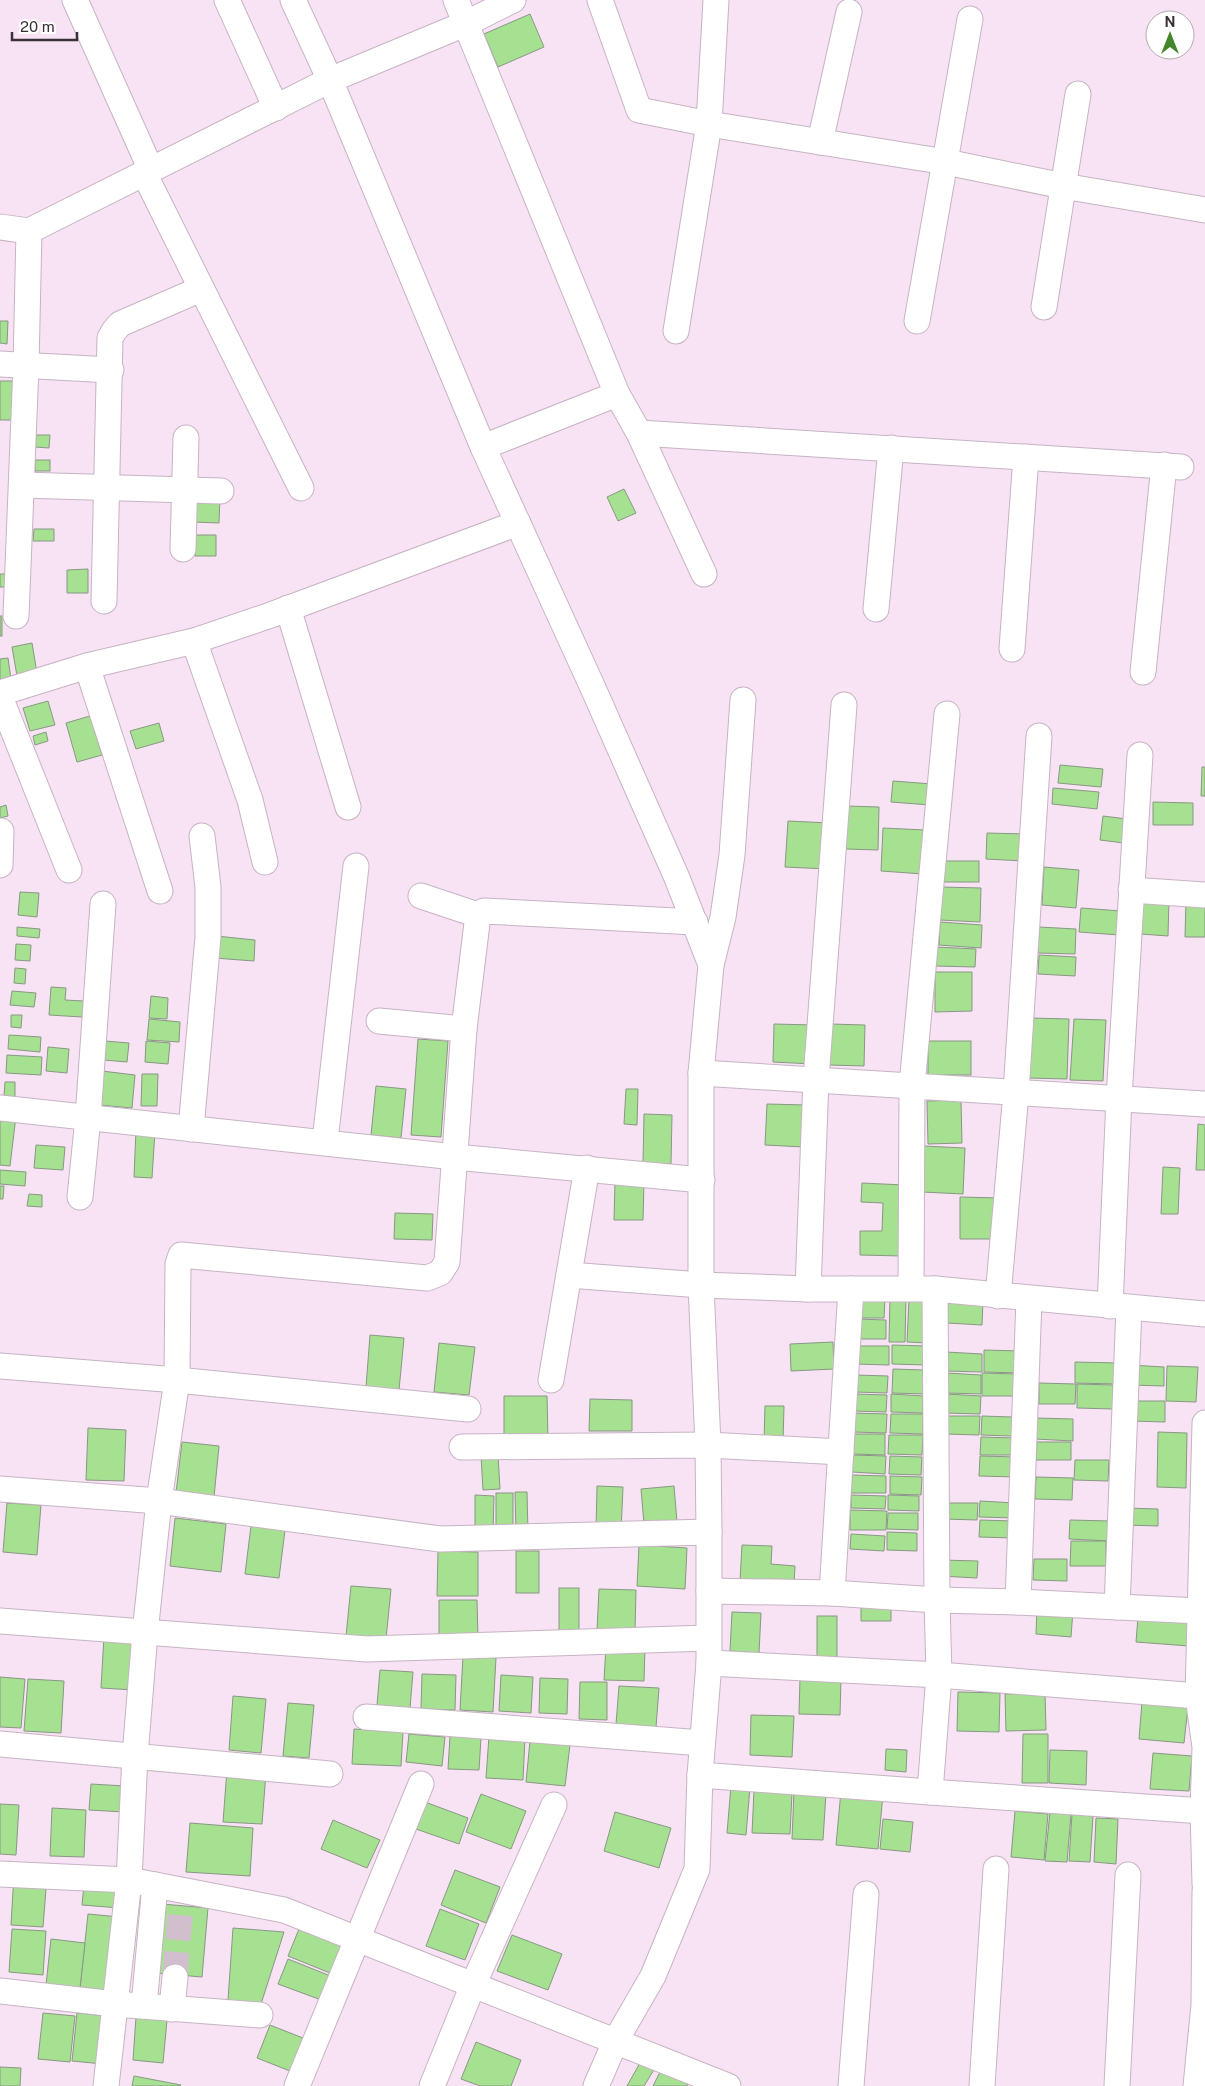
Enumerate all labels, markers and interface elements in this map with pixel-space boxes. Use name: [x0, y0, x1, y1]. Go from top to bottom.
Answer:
scale bar: [12, 10, 78, 42]
north arrow: [1145, 10, 1195, 60]
text: N: [1165, 14, 1175, 30]
text: 20 m: [20, 18, 55, 35]

